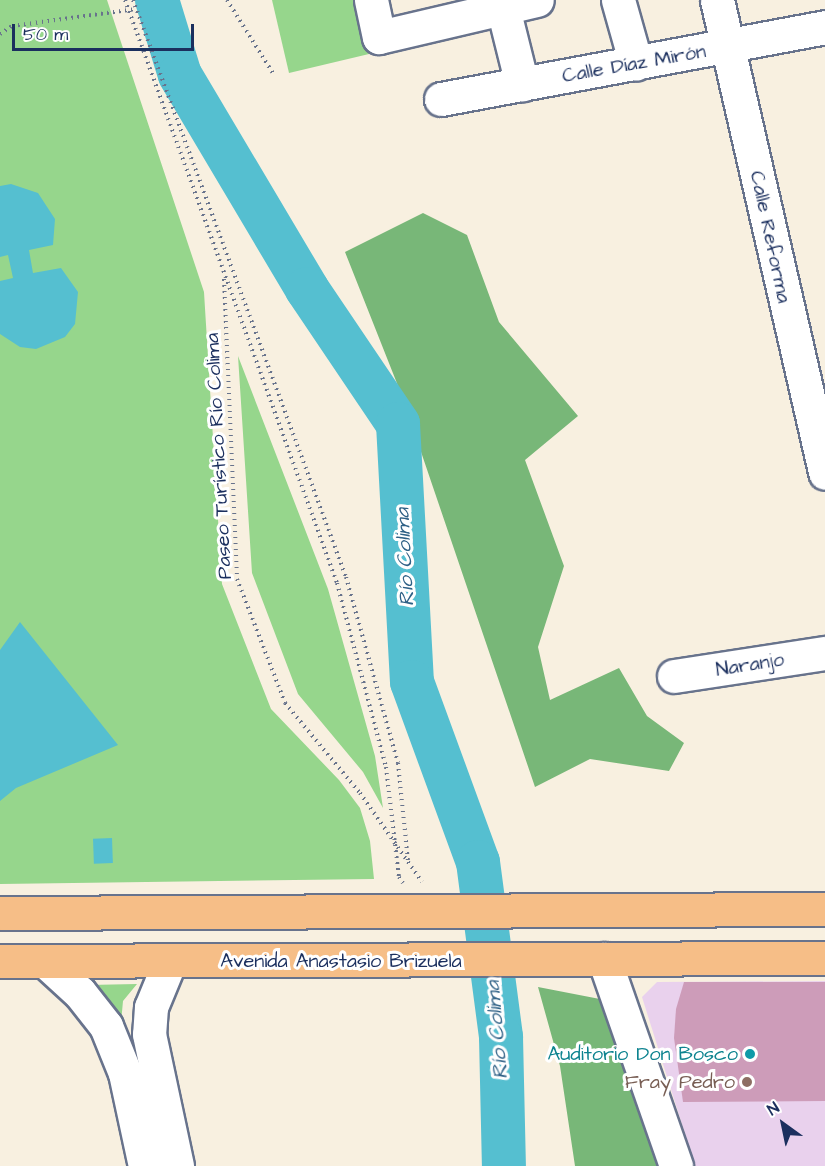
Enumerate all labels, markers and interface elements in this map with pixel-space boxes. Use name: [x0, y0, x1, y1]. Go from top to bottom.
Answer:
scale bar: [15, 12, 196, 50]
text: 50 m: [23, 22, 68, 47]
street label: Calle Díaz Mirón: [560, 40, 708, 88]
street label: Calle Reforma: [744, 169, 796, 305]
street label: Paseo Turístico Río Colima: [201, 332, 237, 580]
water label: Río Colima: [390, 507, 420, 607]
street label: Naranjo: [714, 648, 786, 682]
street label: Avenida Anastasio Brizuela: [220, 949, 462, 973]
water label: Río Colima: [480, 980, 514, 1080]
place label: Auditorio Don Bosco: [547, 1042, 738, 1066]
marker: Auditorio Don Bosco: [743, 1047, 757, 1061]
place label: Fray Pedro: [625, 1070, 735, 1094]
marker: Fray Pedro: [740, 1075, 754, 1089]
north arrow: [753, 1094, 813, 1154]
text: N: [763, 1097, 783, 1121]

